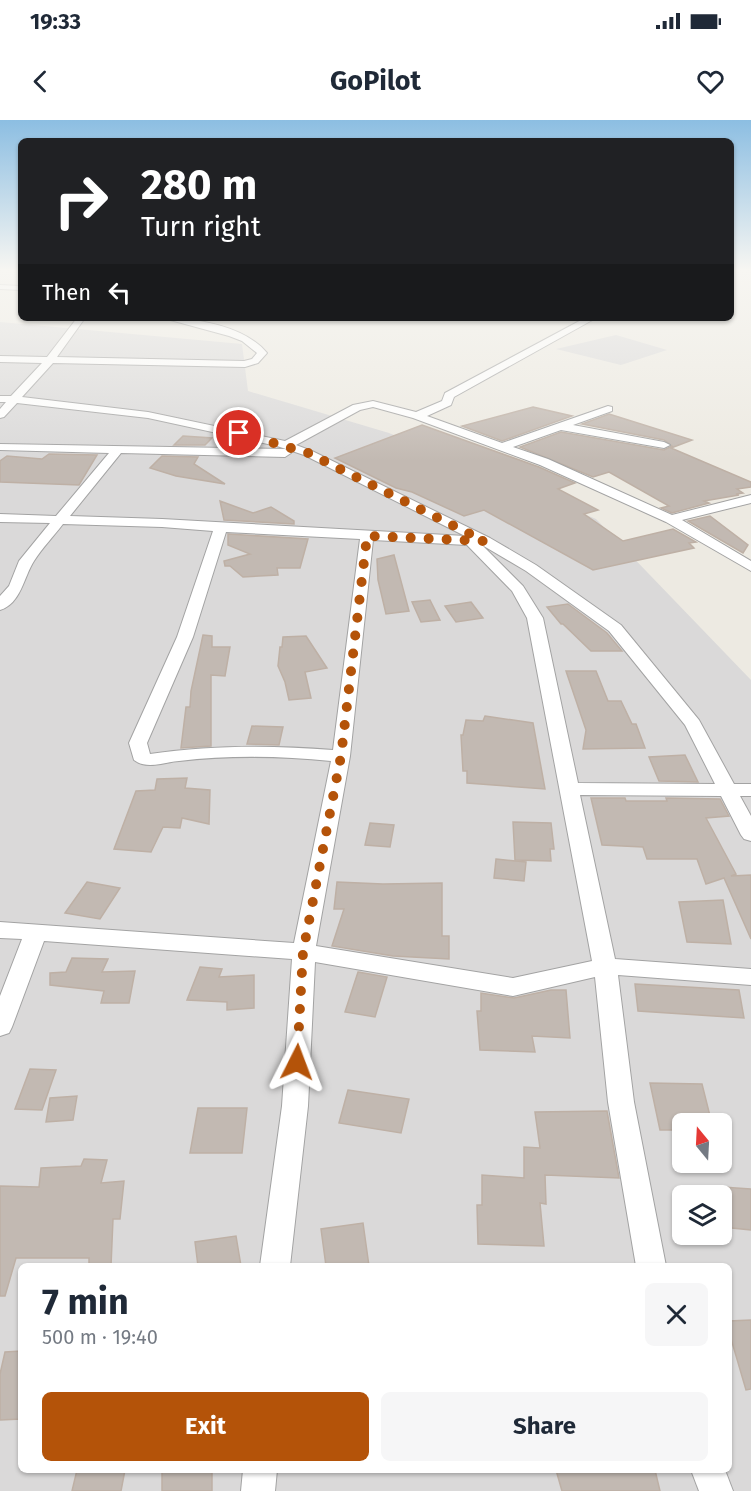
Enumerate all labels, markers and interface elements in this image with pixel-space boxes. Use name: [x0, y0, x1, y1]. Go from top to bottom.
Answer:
text: 19:33: [30, 8, 81, 35]
icon: back: [24, 65, 57, 98]
text: GoPilot: [330, 65, 421, 97]
icon: heart: [694, 65, 727, 98]
text: 280 m: [141, 160, 257, 210]
icon: right: [42, 162, 120, 240]
text: Turn right: [141, 211, 261, 243]
icon: left: [103, 276, 136, 309]
text: Then: [42, 279, 91, 306]
pin: [213, 407, 264, 458]
icon: arrive: [222, 416, 255, 449]
position arrow: [265, 1030, 329, 1094]
north arrow: [672, 1113, 732, 1173]
map controls: [672, 1113, 732, 1245]
button: layers: [672, 1185, 732, 1245]
text: 7 min: [42, 1280, 129, 1324]
button: close: [645, 1283, 708, 1346]
text: 500 m · 19:40: [42, 1325, 158, 1349]
button: Exit: [42, 1392, 369, 1461]
button: Share: [381, 1392, 708, 1461]

